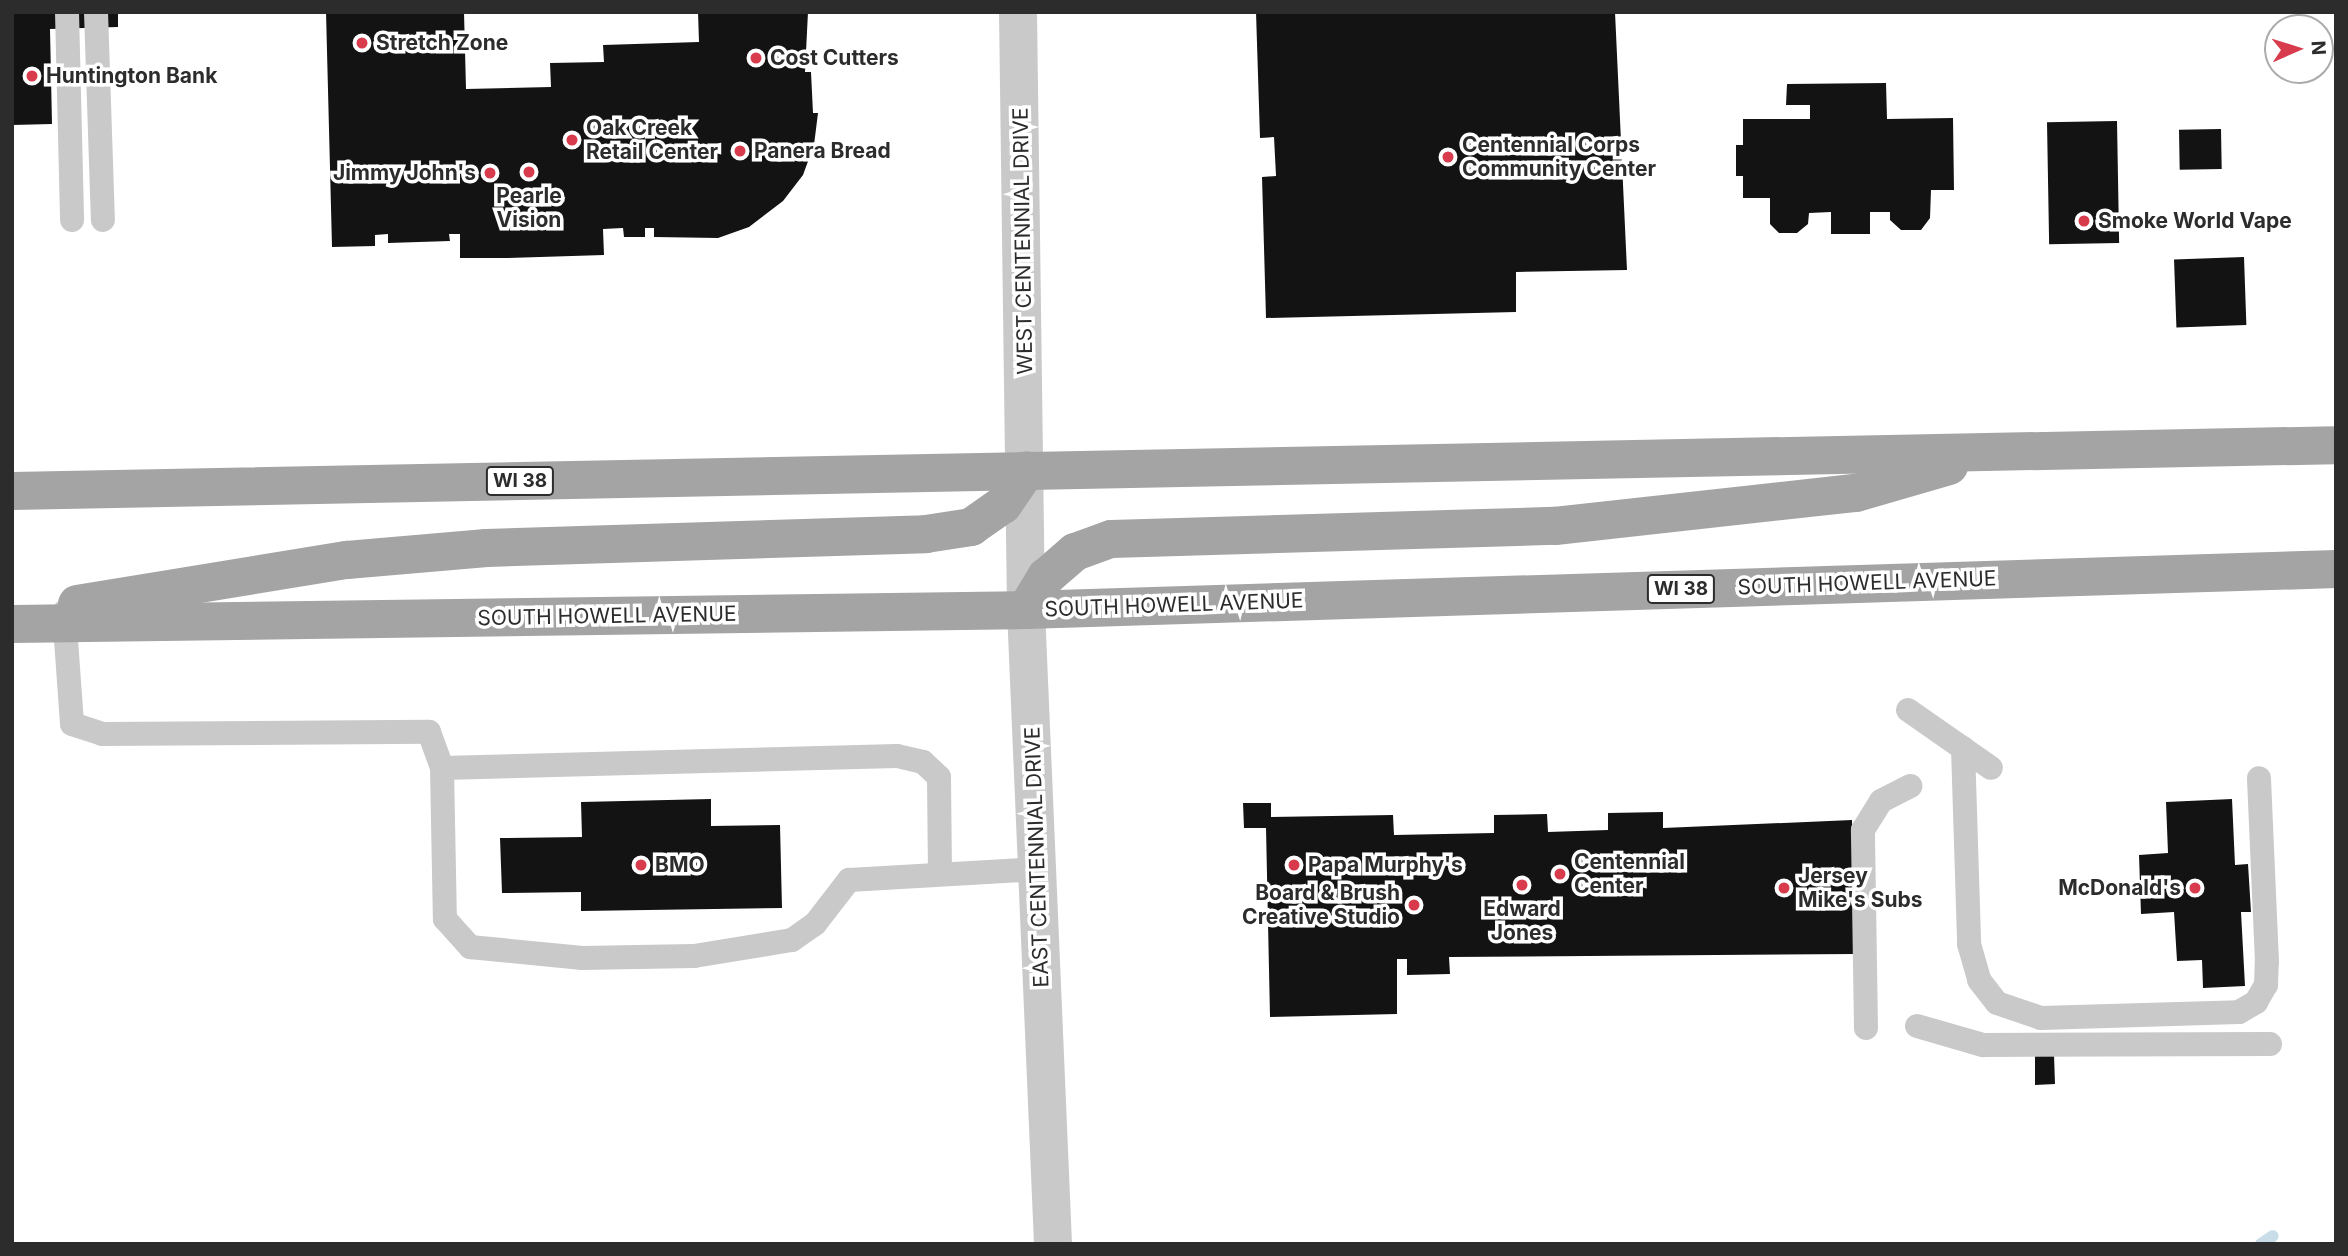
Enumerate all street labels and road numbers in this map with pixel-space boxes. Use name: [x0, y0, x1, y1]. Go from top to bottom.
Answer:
street label: WEST CENTENNIAL DRIVE: [1008, 107, 1038, 375]
road number: WI 38: [485, 466, 555, 496]
street label: SOUTH HOWELL AVENUE: [1737, 566, 1997, 600]
road number: WI 38: [1646, 574, 1716, 604]
street label: SOUTH HOWELL AVENUE: [1044, 588, 1304, 622]
street label: SOUTH HOWELL AVENUE: [477, 601, 737, 631]
street label: EAST CENTENNIAL DRIVE: [1020, 726, 1054, 988]

